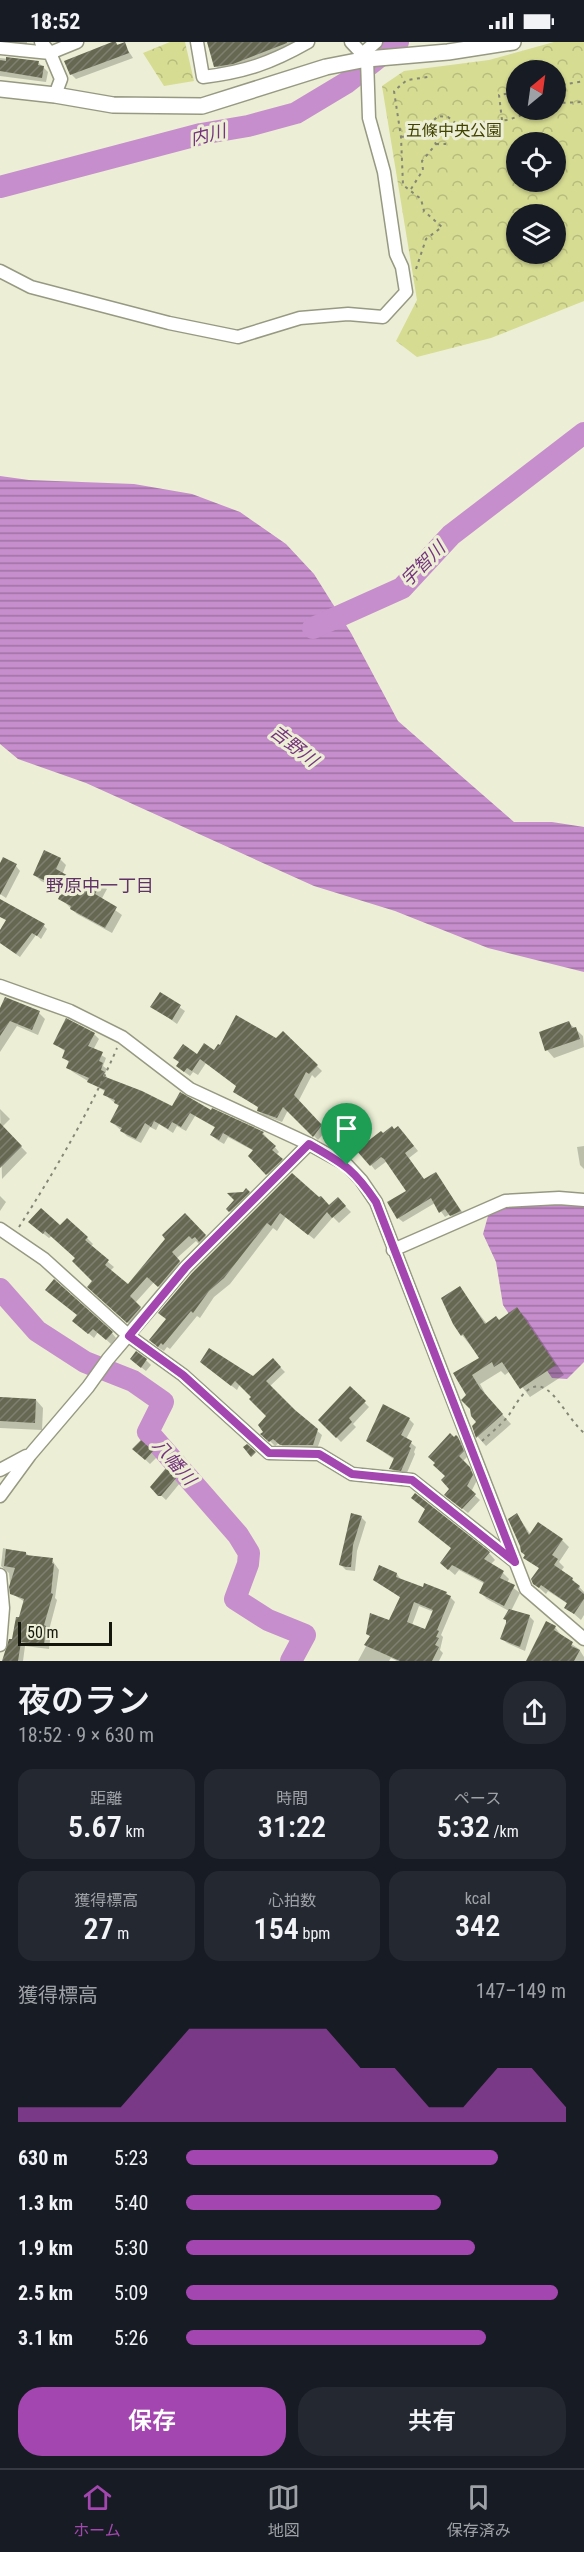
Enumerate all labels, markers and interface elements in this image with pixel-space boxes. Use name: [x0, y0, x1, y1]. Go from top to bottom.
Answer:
text: 18:52: [30, 9, 81, 34]
north arrow: [506, 60, 566, 120]
map controls: [506, 60, 566, 264]
water label: 内川: [188, 119, 230, 149]
park label: 五條中央公園: [406, 121, 502, 140]
button: locate: [506, 132, 566, 192]
button: layers: [506, 204, 566, 264]
water label: 宇智川: [396, 536, 451, 590]
water label: 吉野川: [267, 721, 324, 772]
district label: 野原中一丁目: [46, 875, 154, 896]
pin: [321, 1103, 372, 1165]
icon: arrive: [330, 1112, 363, 1145]
water label: 八幡川: [149, 1434, 201, 1490]
scale bar: [18, 1619, 112, 1646]
text: 50 m: [27, 1623, 59, 1642]
text: 夜のラン: [18, 1681, 150, 1720]
button: share: [503, 1681, 566, 1744]
text: 18:52 · 9 × 630 m: [18, 1723, 154, 1747]
text: 距離: [90, 1789, 122, 1808]
text: 時間: [276, 1789, 308, 1808]
text: ペース: [454, 1789, 501, 1808]
text: 5.67: [68, 1809, 122, 1844]
text: 31:22: [258, 1809, 326, 1844]
text: 5:32: [437, 1809, 490, 1844]
text: km: [122, 1822, 145, 1841]
text: /km: [490, 1822, 519, 1841]
text: kcal: [465, 1889, 491, 1908]
text: 獲得標高: [74, 1891, 138, 1910]
text: 心拍数: [268, 1891, 316, 1910]
text: 342: [455, 1908, 500, 1943]
text: 27: [83, 1911, 114, 1946]
text: 154: [254, 1911, 299, 1946]
text: m: [114, 1924, 129, 1943]
text: bpm: [299, 1924, 330, 1943]
text: 147–149 m: [476, 1979, 566, 2003]
text: 獲得標高: [18, 1983, 98, 2007]
text: 630 m: [18, 2146, 68, 2170]
text: 5:23: [114, 2146, 148, 2170]
text: 1.3 km: [18, 2191, 73, 2215]
text: 5:40: [114, 2191, 148, 2215]
text: 1.9 km: [18, 2236, 73, 2260]
text: 5:30: [114, 2236, 148, 2260]
text: 2.5 km: [18, 2281, 73, 2305]
text: 5:09: [114, 2281, 148, 2305]
text: 3.1 km: [18, 2326, 73, 2350]
text: 5:26: [114, 2326, 148, 2350]
button: 保存: [18, 2387, 286, 2456]
button: 共有: [298, 2387, 566, 2456]
tab: ホーム: [73, 2481, 121, 2541]
tab: 地図: [267, 2481, 300, 2541]
tab: 保存済み: [447, 2481, 511, 2541]

